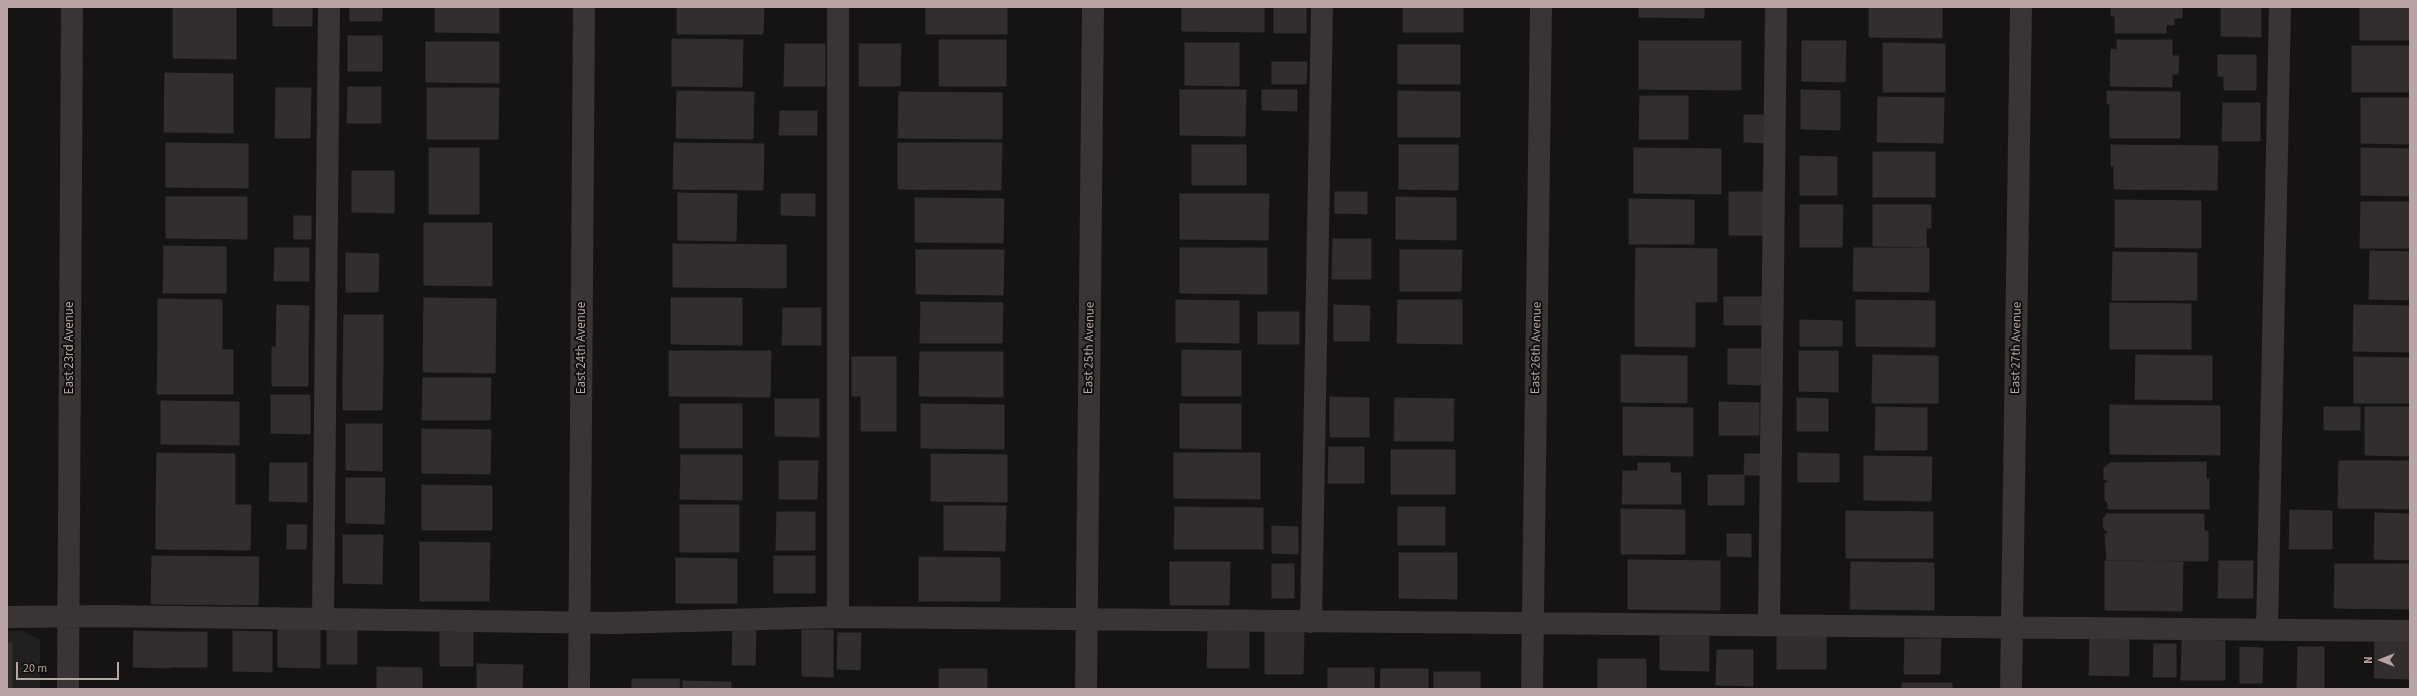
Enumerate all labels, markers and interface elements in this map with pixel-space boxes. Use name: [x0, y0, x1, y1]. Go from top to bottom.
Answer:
street label: East 23rd Avenue: [62, 302, 78, 394]
street label: East 24th Avenue: [574, 302, 590, 394]
street label: East 25th Avenue: [1081, 302, 1099, 394]
street label: East 26th Avenue: [1528, 302, 1546, 394]
street label: East 27th Avenue: [2008, 302, 2026, 394]
north arrow: [2361, 640, 2401, 680]
scale bar: [18, 654, 121, 680]
text: N: [2361, 656, 2376, 664]
text: 20 m: [23, 660, 47, 677]

